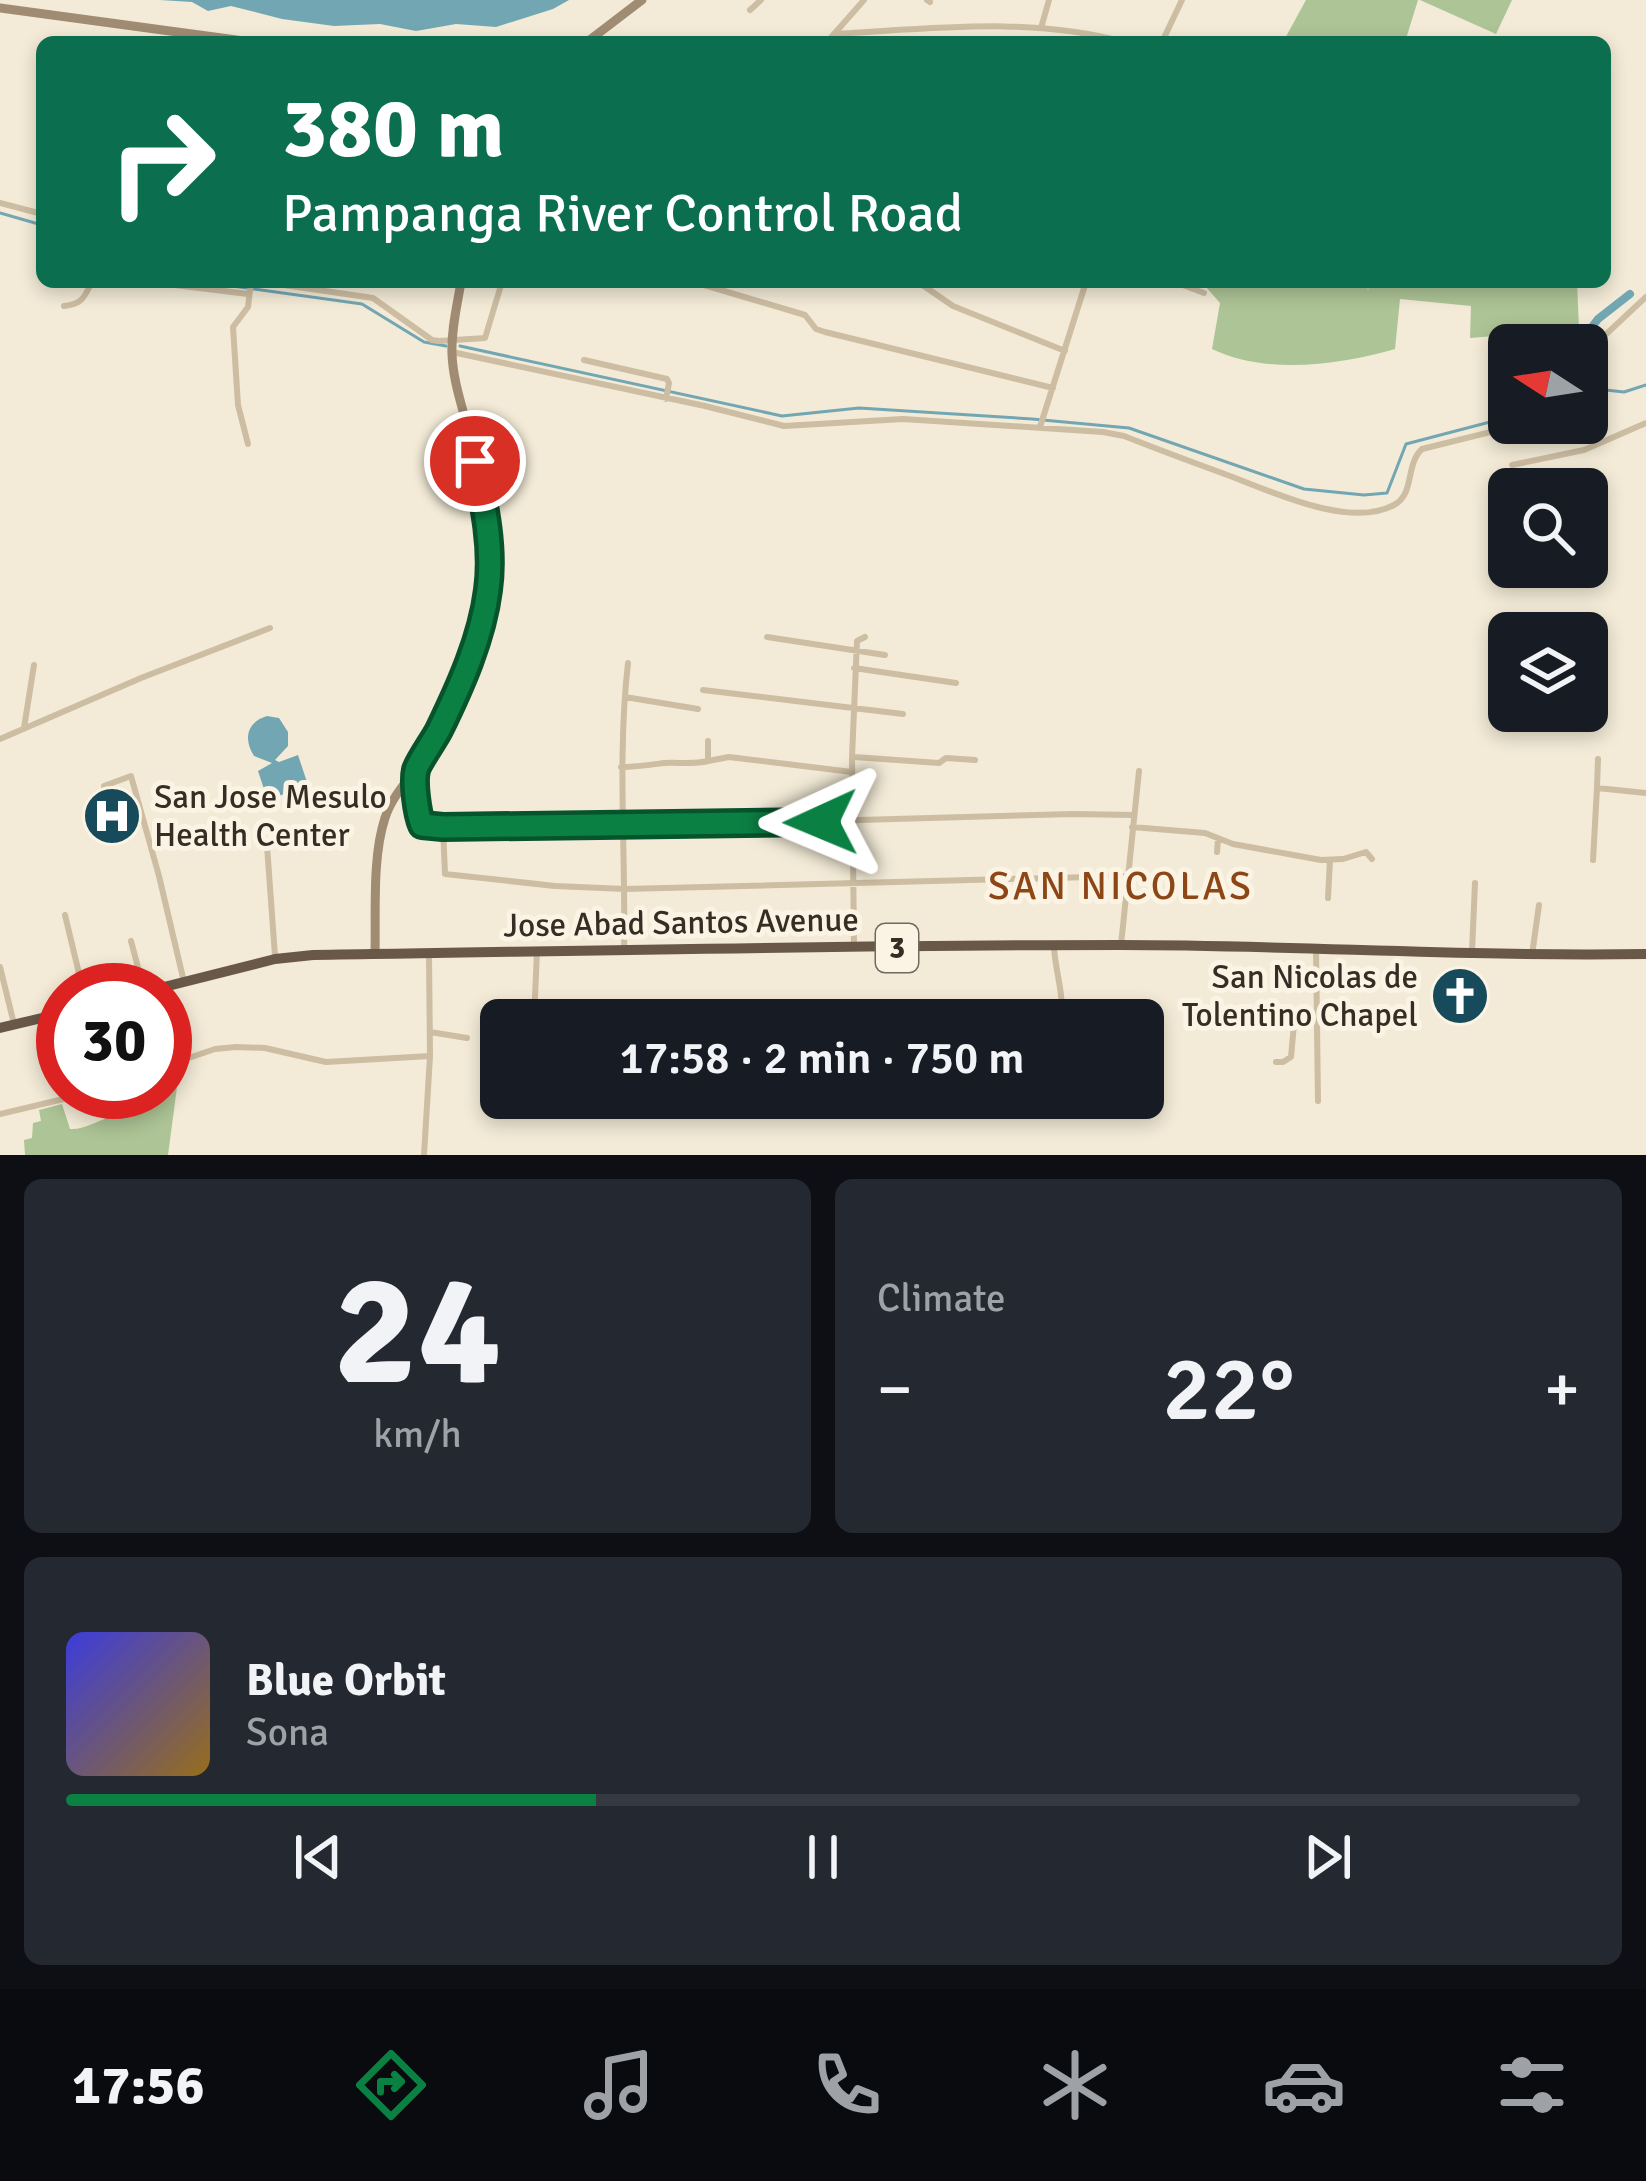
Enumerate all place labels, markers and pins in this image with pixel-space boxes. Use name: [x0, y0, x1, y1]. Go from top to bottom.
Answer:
pin: [424, 410, 526, 512]
place label: San Jose Mesulo Health Center: [154, 777, 387, 856]
hospital icon: San Jose Mesulo Health Center: [81, 785, 143, 847]
place label: San Nicolas de Tolentino Chapel: [1182, 957, 1418, 1036]
church icon: San Nicolas de Tolentino Chapel: [1429, 965, 1491, 1027]

